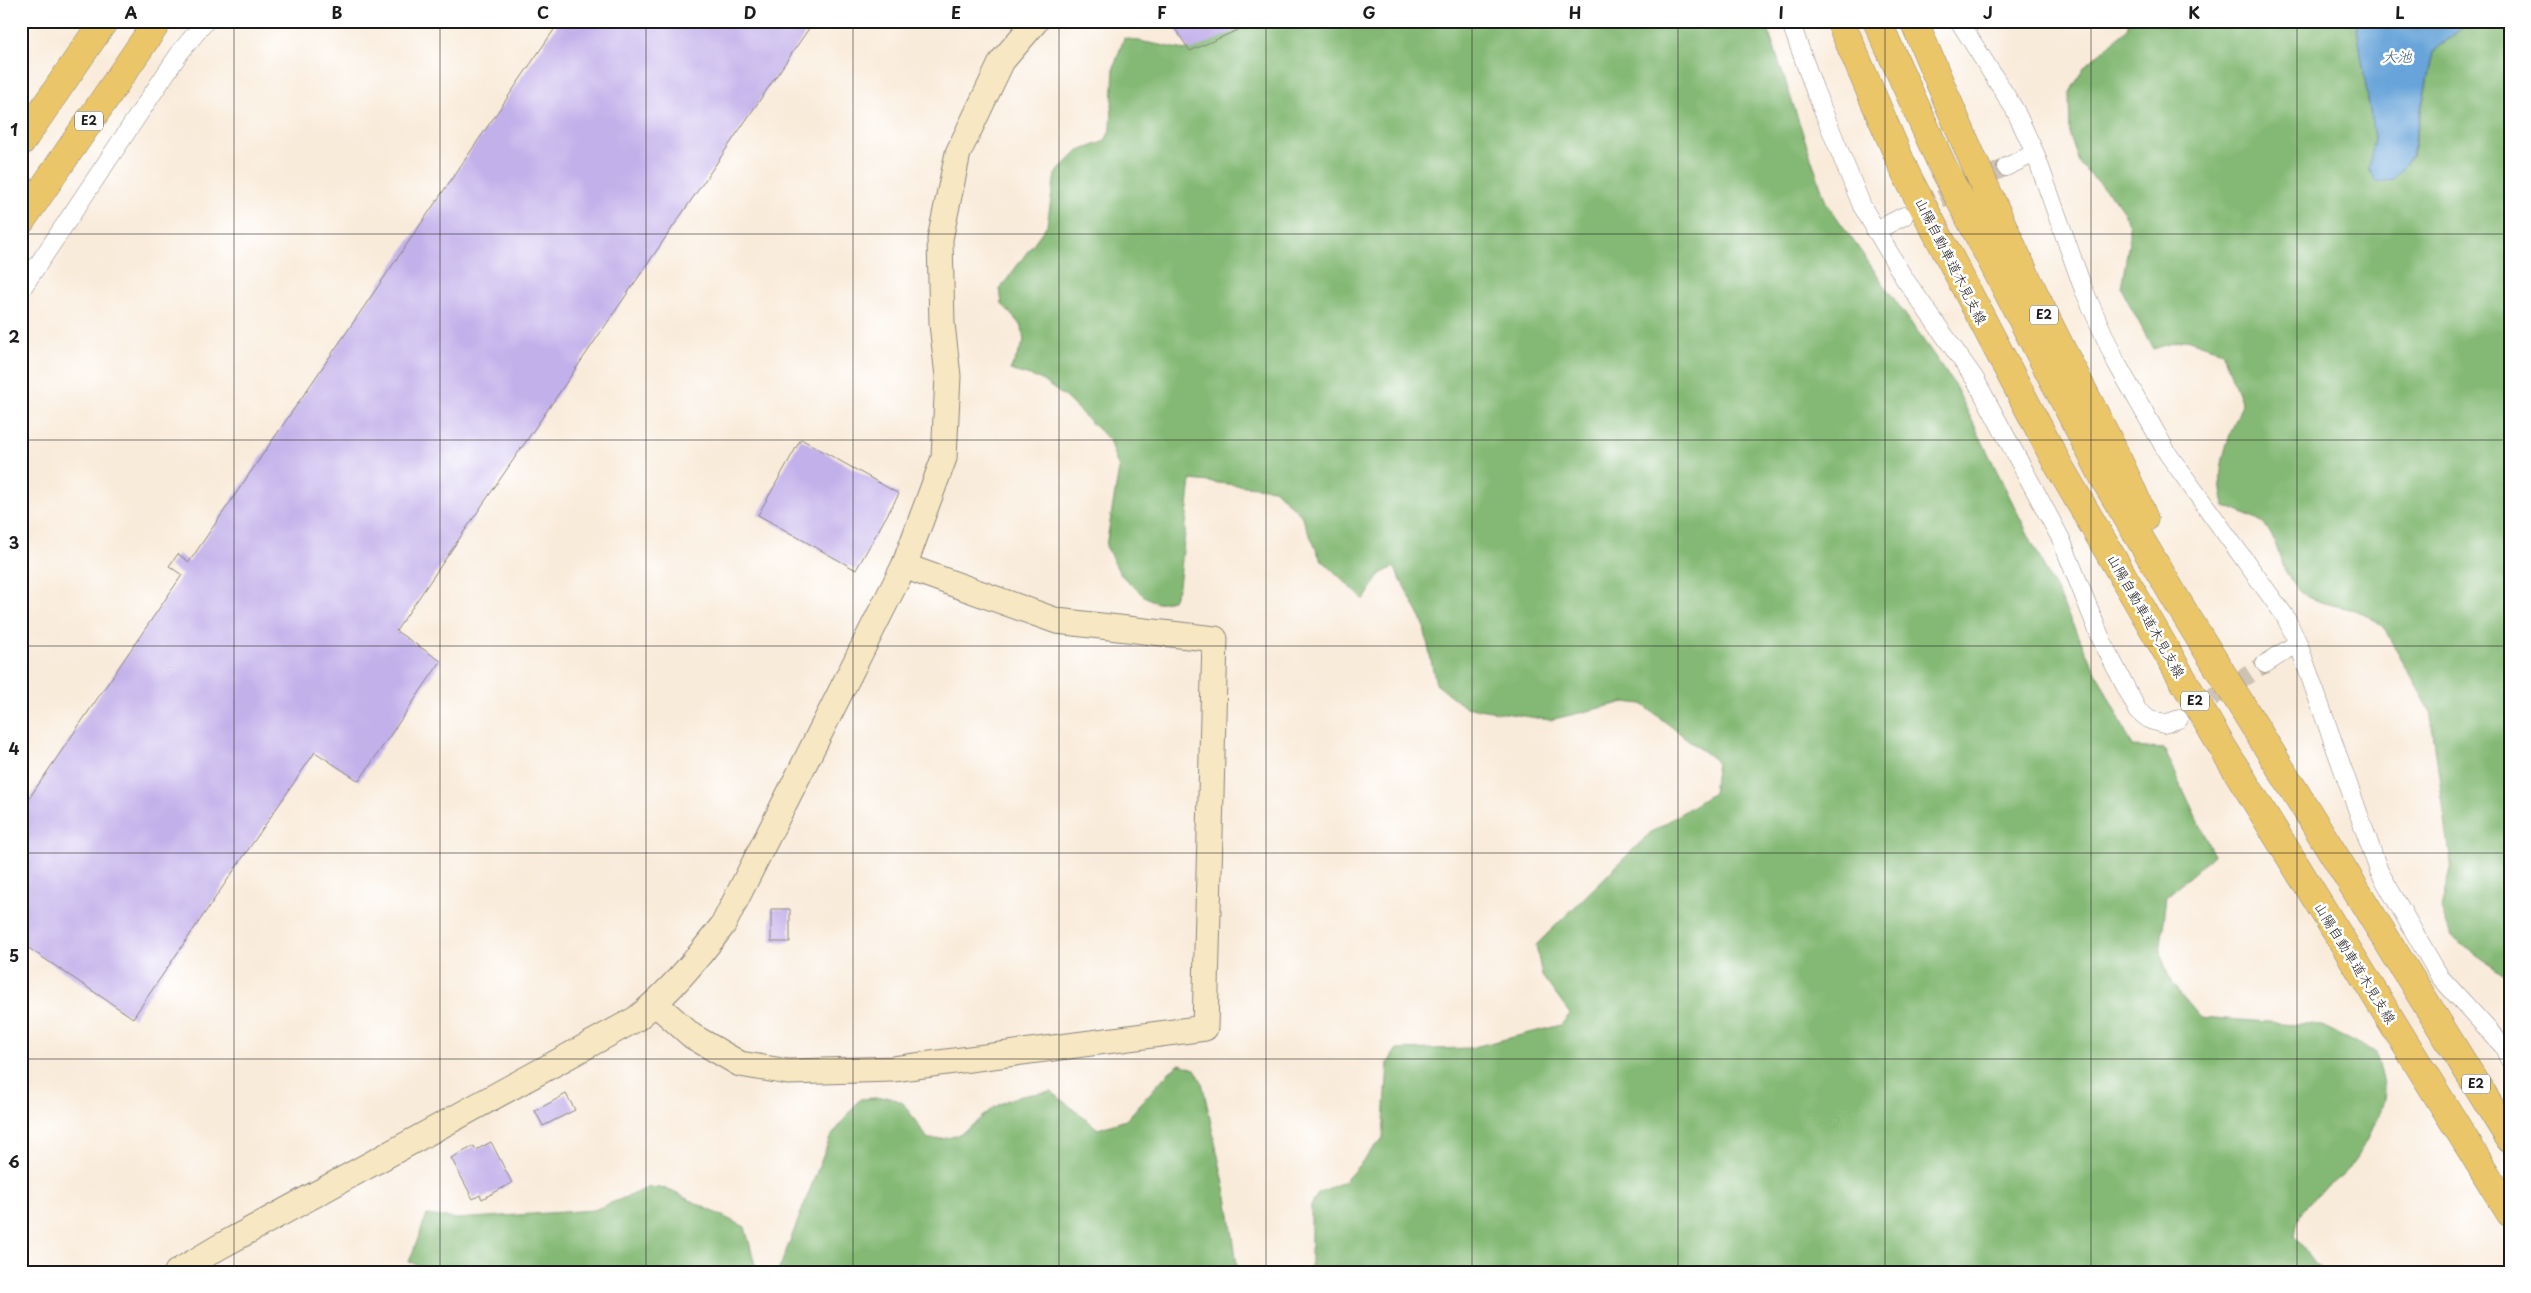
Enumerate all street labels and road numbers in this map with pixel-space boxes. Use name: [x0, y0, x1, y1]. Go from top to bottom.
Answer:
road number: E2: [75, 112, 103, 130]
street label: 山陽自動車道木見支線: [1910, 194, 1993, 328]
road number: E2: [2030, 306, 2058, 324]
street label: 山陽自動車道木見支線: [2102, 550, 2191, 682]
road number: E2: [2181, 691, 2209, 710]
street label: 山陽自動車道木見支線: [2309, 898, 2401, 1028]
road number: E2: [2462, 1074, 2490, 1094]

